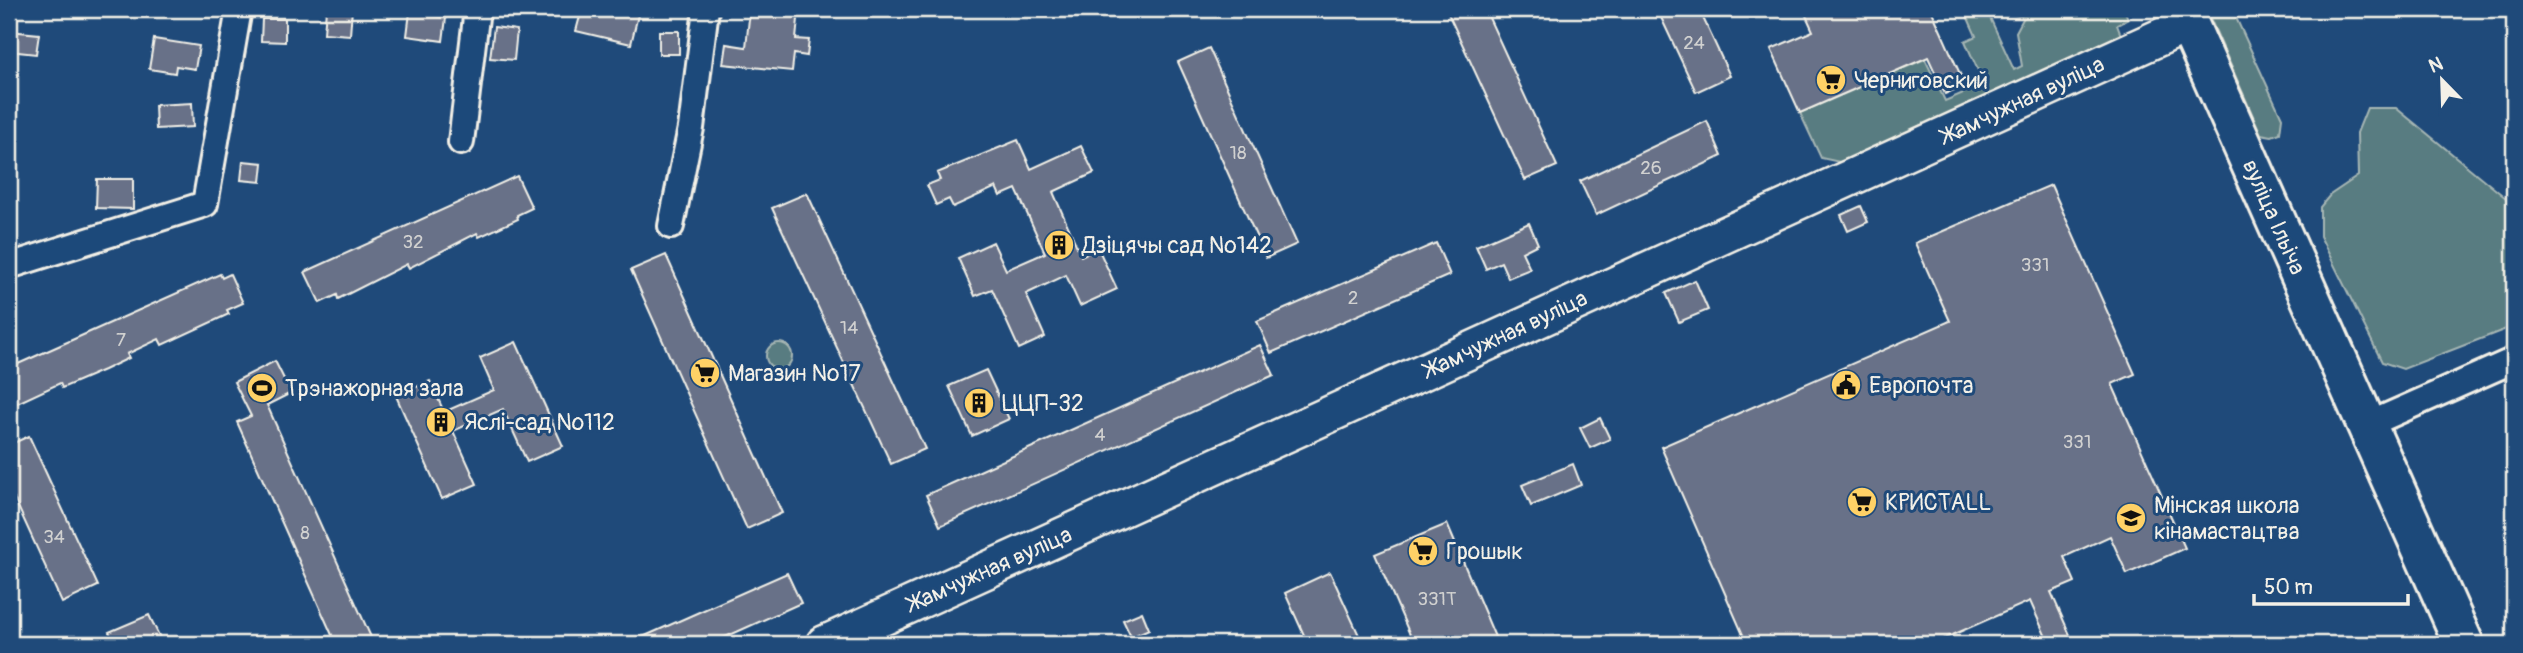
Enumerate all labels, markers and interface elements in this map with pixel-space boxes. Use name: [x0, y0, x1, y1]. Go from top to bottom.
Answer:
house number: 24: [1683, 31, 1705, 55]
north arrow: [2408, 46, 2478, 116]
street label: Жамчужная вуліца: [1934, 50, 2109, 152]
text: N: [2425, 52, 2446, 79]
supermarket icon: Черниговский: [1814, 63, 1848, 97]
place label: Черниговский: [1854, 66, 1988, 95]
house number: 18: [1229, 141, 1247, 165]
street label: вуліца Ільіча: [2236, 155, 2312, 279]
house number: 26: [1640, 156, 1662, 180]
building icon: Дзіцячы сад №142: [1042, 228, 1076, 262]
house number: 32: [402, 230, 424, 254]
place label: Дзіцячы сад №142: [1081, 231, 1272, 260]
house number: 331: [2021, 253, 2049, 277]
street label: Жамчужная вуліца: [1417, 284, 1592, 386]
house number: 2: [1348, 286, 1358, 310]
house number: 14: [840, 316, 858, 340]
house number: 7: [116, 328, 126, 352]
supermarket icon: Магазин №17: [688, 356, 722, 390]
place label: Магазин №17: [728, 359, 861, 388]
public building icon: Европочта: [1829, 368, 1863, 402]
sports icon: Трэнажорная зала: [245, 371, 279, 405]
place label: Европочта: [1869, 371, 1973, 400]
place label: Трэнажорная зала: [285, 374, 464, 403]
building icon: ЦЦП-32: [962, 386, 996, 420]
place label: ЦЦП-32: [1002, 389, 1084, 418]
building icon: Яслі-сад №112: [424, 405, 458, 439]
place label: Яслі-сад №112: [464, 408, 615, 437]
house number: 4: [1094, 423, 1106, 447]
house number: 331: [2063, 430, 2091, 454]
supermarket icon: КРИСТАLL: [1845, 485, 1879, 519]
place label: КРИСТАLL: [1885, 488, 1991, 517]
place label: Мінская школа кінамастацтва: [2154, 491, 2299, 546]
school or university icon: Мінская школа кінамастацтва: [2114, 501, 2148, 535]
street label: Жамчужная вуліца: [901, 520, 1076, 619]
house number: 8: [300, 521, 310, 545]
house number: 34: [43, 525, 65, 549]
supermarket icon: Грошык: [1406, 534, 1440, 568]
place label: Грошык: [1446, 537, 1523, 566]
scale bar: [2254, 562, 2408, 606]
text: 50 m: [2264, 574, 2313, 601]
house number: 331Т: [1417, 587, 1457, 611]

